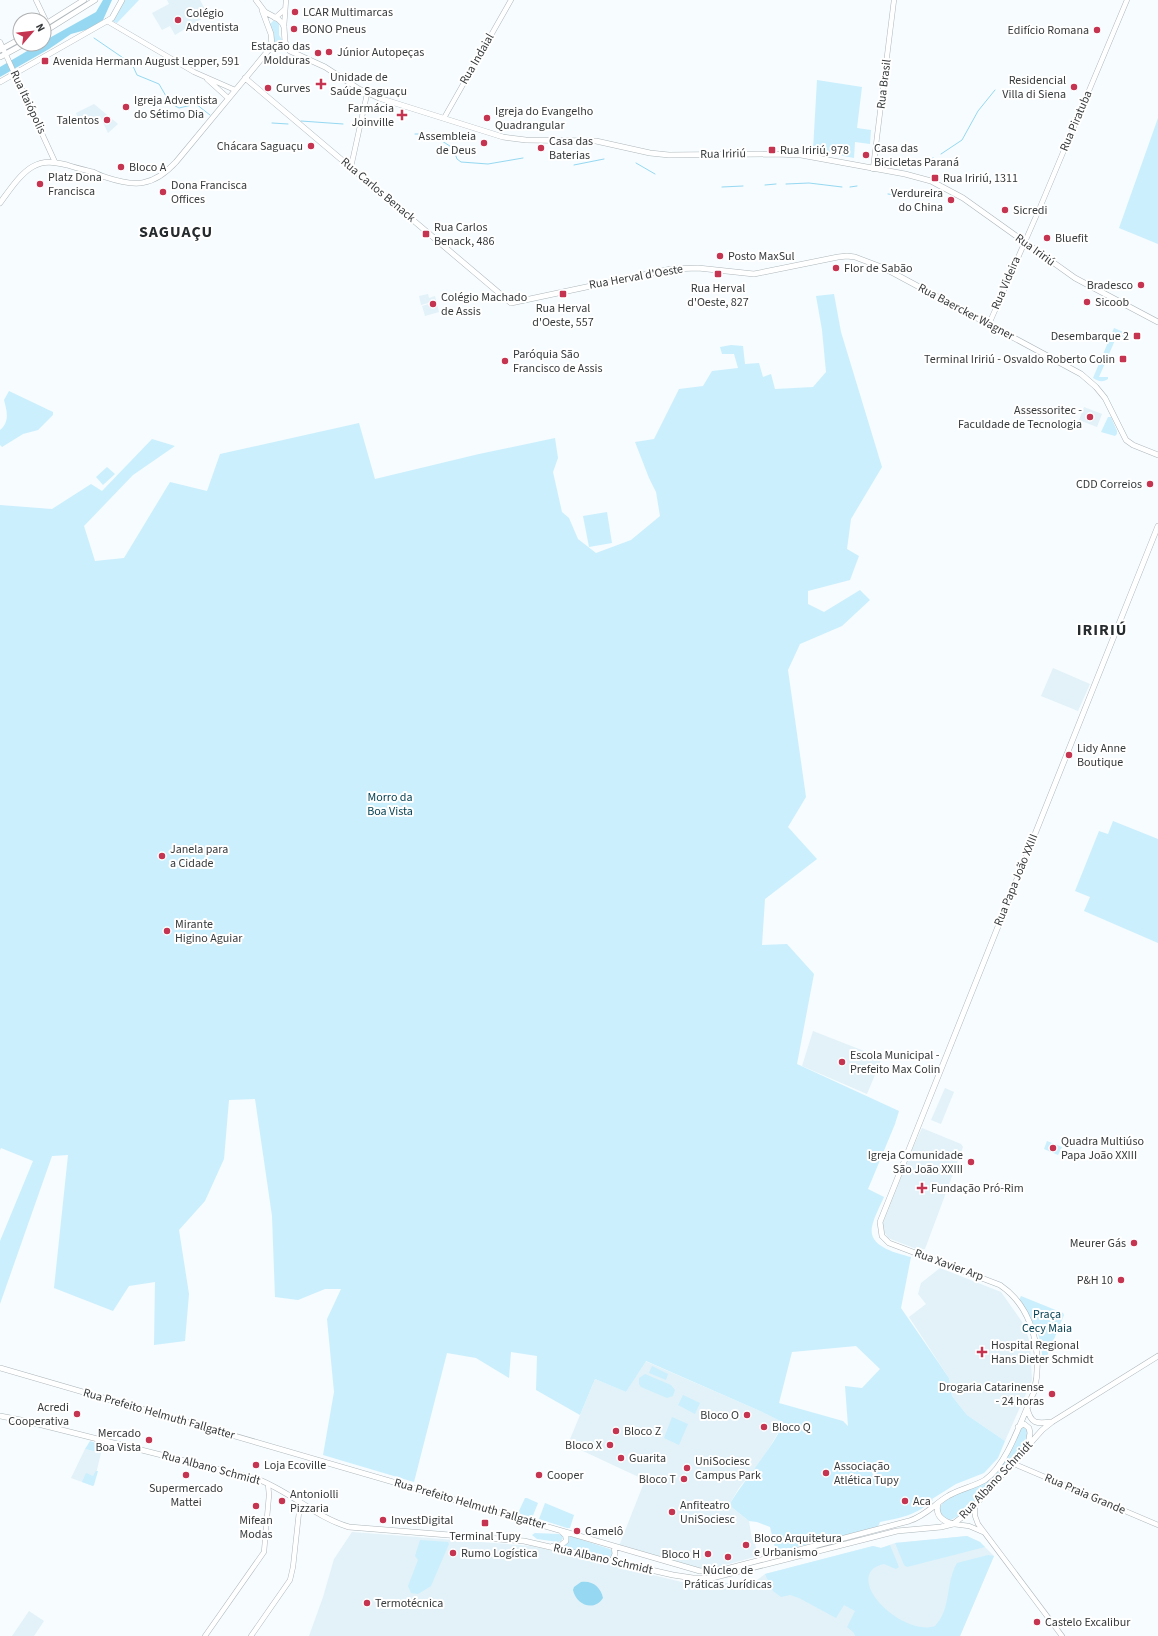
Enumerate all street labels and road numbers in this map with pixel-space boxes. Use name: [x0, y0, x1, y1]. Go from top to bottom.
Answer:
street label: Rua Indaial: [456, 30, 498, 88]
street label: Rua Brasil: [873, 58, 895, 110]
street label: Rua Itaiópolis: [6, 67, 50, 137]
street label: Rua Piratuba: [1056, 88, 1096, 154]
street label: Rua Iririú: [700, 145, 746, 163]
street label: Rua Carlos Benack: [337, 154, 419, 226]
street label: Rua Iririú: [1012, 230, 1058, 270]
street label: Rua Videira: [987, 254, 1025, 312]
street label: Rua Herval d'Oeste: [588, 260, 684, 294]
street label: Rua Baercker Wagner: [915, 279, 1018, 345]
street label: Rua Papa João XXIII: [990, 831, 1042, 929]
street label: Rua Xavier Arp: [912, 1245, 986, 1285]
street label: Rua Prefeito Helmuth Fallgatter: [81, 1384, 238, 1444]
street label: Rua Albano Schmidt: [955, 1437, 1037, 1523]
street label: Rua Albano Schmidt: [160, 1447, 262, 1489]
street label: Rua Praia Grande: [1042, 1469, 1128, 1519]
street label: Rua Prefeito Helmuth Fallgatter: [392, 1474, 549, 1534]
street label: Rua Albano Schmidt: [552, 1539, 654, 1579]

